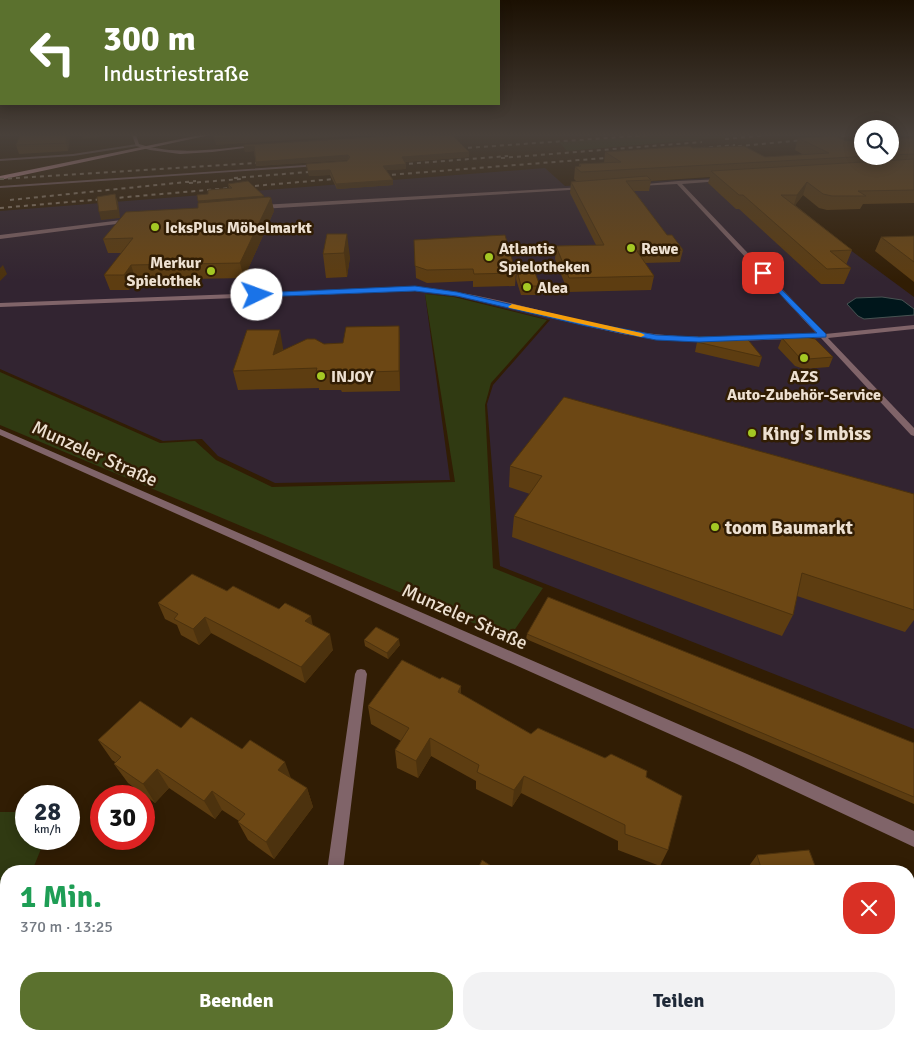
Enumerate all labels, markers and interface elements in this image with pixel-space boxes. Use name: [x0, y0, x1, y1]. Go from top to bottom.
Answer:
text: 300 m: [103, 17, 196, 60]
icon: left: [20, 20, 85, 85]
text: Industriestraße: [103, 60, 249, 87]
map controls: [854, 120, 899, 165]
button: search: [854, 120, 899, 165]
place label: IcksPlus Möbelmarkt: [165, 218, 312, 238]
marker: IcksPlus Möbelmarkt: [149, 221, 161, 233]
place label: Atlantis Spielotheken: [499, 239, 590, 277]
place label: Rewe: [641, 239, 678, 259]
marker: Rewe: [625, 242, 637, 254]
marker: Atlantis Spielotheken: [483, 251, 495, 263]
pin: [742, 252, 784, 294]
place label: Merkur Spielothek: [127, 253, 202, 291]
icon: arrive: [749, 259, 777, 287]
marker: Merkur Spielothek: [205, 265, 217, 277]
position arrow: [230, 268, 282, 320]
place label: Alea: [537, 278, 568, 298]
marker: Alea: [521, 281, 533, 293]
marker: AZS Auto-Zubehör-Service: [798, 352, 810, 364]
place label: INJOY: [331, 367, 374, 387]
place label: AZS Auto-Zubehör-Service: [727, 367, 881, 405]
marker: INJOY: [315, 370, 327, 382]
street label: Munzeler Straße: [28, 415, 161, 492]
place label: King's Imbiss: [762, 422, 871, 446]
marker: King's Imbiss: [746, 427, 758, 439]
place label: toom Baumarkt: [724, 516, 853, 540]
marker: toom Baumarkt: [709, 521, 721, 533]
street label: Munzeler Straße: [398, 578, 531, 655]
speed limit sign: 30: [90, 785, 155, 850]
text: 28: [34, 796, 61, 827]
text: km/h: [34, 822, 61, 837]
text: 1 Min.: [20, 879, 102, 916]
button: close: [843, 882, 895, 934]
text: 370 m · 13:25: [20, 917, 113, 937]
button: Beenden: [20, 972, 453, 1030]
button: Teilen: [463, 972, 895, 1030]

